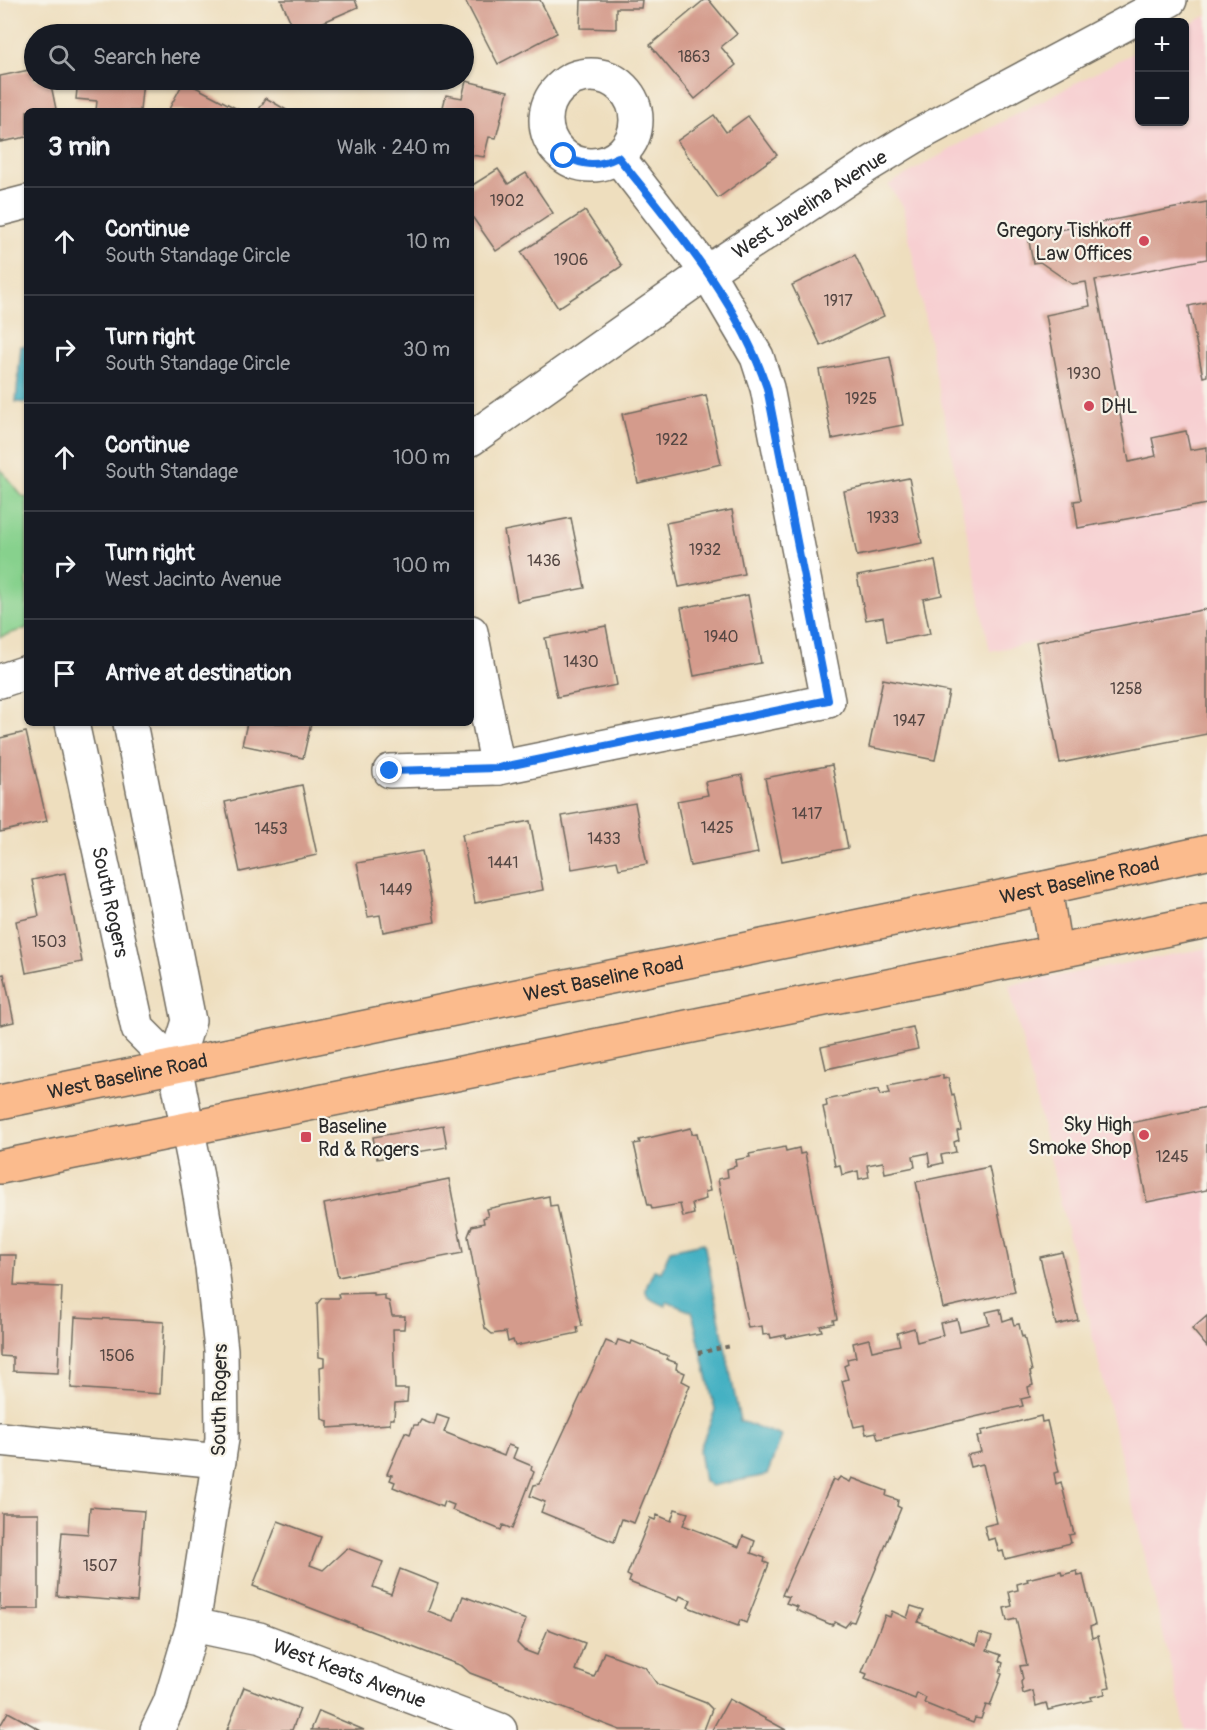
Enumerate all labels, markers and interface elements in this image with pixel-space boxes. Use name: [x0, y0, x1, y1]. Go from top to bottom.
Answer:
map controls: [1135, 18, 1189, 126]
button: +: [1135, 18, 1189, 72]
search box: [24, 24, 474, 90]
icon: search: [45, 41, 78, 74]
text: Search here: [93, 43, 200, 71]
house number: 1863: [678, 47, 710, 67]
button: −: [1135, 72, 1189, 126]
text: 3 min: [48, 131, 110, 163]
text: Walk · 240 m: [337, 135, 450, 160]
route start: [550, 142, 576, 168]
street label: West Javelina Avenue: [727, 144, 892, 265]
house number: 1902: [490, 191, 524, 211]
text: Continue: [105, 215, 189, 243]
place label: Gregory Tishkoff Law Offices: [996, 218, 1132, 266]
icon: ahead: [48, 225, 81, 258]
text: 10 m: [406, 229, 450, 254]
marker: Gregory Tishkoff Law Offices: [1137, 234, 1151, 248]
text: South Standage Circle: [105, 243, 290, 268]
house number: 1906: [554, 250, 588, 270]
house number: 1917: [823, 291, 853, 311]
text: Turn right: [105, 323, 195, 351]
icon: right: [48, 333, 81, 366]
text: 30 m: [403, 337, 450, 362]
text: South Standage Circle: [105, 351, 290, 376]
house number: 1930: [1067, 364, 1101, 384]
house number: 1925: [845, 389, 877, 409]
place label: DHL: [1101, 394, 1137, 419]
marker: DHL: [1082, 399, 1096, 413]
house number: 1922: [656, 430, 688, 450]
text: Continue: [105, 431, 189, 459]
icon: ahead: [48, 441, 81, 474]
text: 100 m: [393, 445, 450, 470]
text: South Standage: [105, 459, 238, 484]
house number: 1933: [867, 508, 899, 528]
text: Turn right: [105, 539, 195, 567]
house number: 1932: [689, 540, 721, 560]
icon: right: [48, 549, 81, 582]
house number: 1436: [527, 551, 561, 571]
text: 100 m: [393, 553, 450, 578]
text: West Jacinto Avenue: [105, 567, 281, 592]
house number: 1940: [704, 627, 738, 647]
house number: 1430: [563, 652, 599, 672]
icon: arrive: [48, 657, 81, 690]
text: Arrive at destination: [105, 659, 291, 687]
house number: 1258: [1110, 679, 1142, 699]
house number: 1947: [893, 711, 926, 731]
route end: [376, 757, 402, 783]
house number: 1417: [792, 804, 823, 824]
house number: 1425: [700, 818, 734, 838]
house number: 1453: [254, 819, 288, 839]
house number: 1433: [587, 829, 621, 849]
street label: South Rogers: [86, 844, 134, 960]
street label: West Baseline Road: [997, 851, 1162, 910]
house number: 1441: [487, 853, 519, 873]
house number: 1449: [379, 880, 413, 900]
house number: 1503: [32, 932, 66, 952]
street label: West Baseline Road: [521, 950, 686, 1007]
street label: West Baseline Road: [45, 1048, 210, 1105]
place label: Sky High Smoke Shop: [1028, 1112, 1132, 1160]
place label: Baseline Rd & Rogers: [318, 1114, 419, 1162]
marker: Sky High Smoke Shop: [1137, 1128, 1151, 1142]
marker: Baseline Rd & Rogers: [299, 1130, 313, 1144]
house number: 1245: [1155, 1147, 1189, 1167]
street label: South Rogers: [206, 1343, 233, 1456]
house number: 1506: [99, 1346, 135, 1366]
house number: 1507: [83, 1556, 118, 1576]
street label: West Keats Avenue: [269, 1633, 429, 1714]

